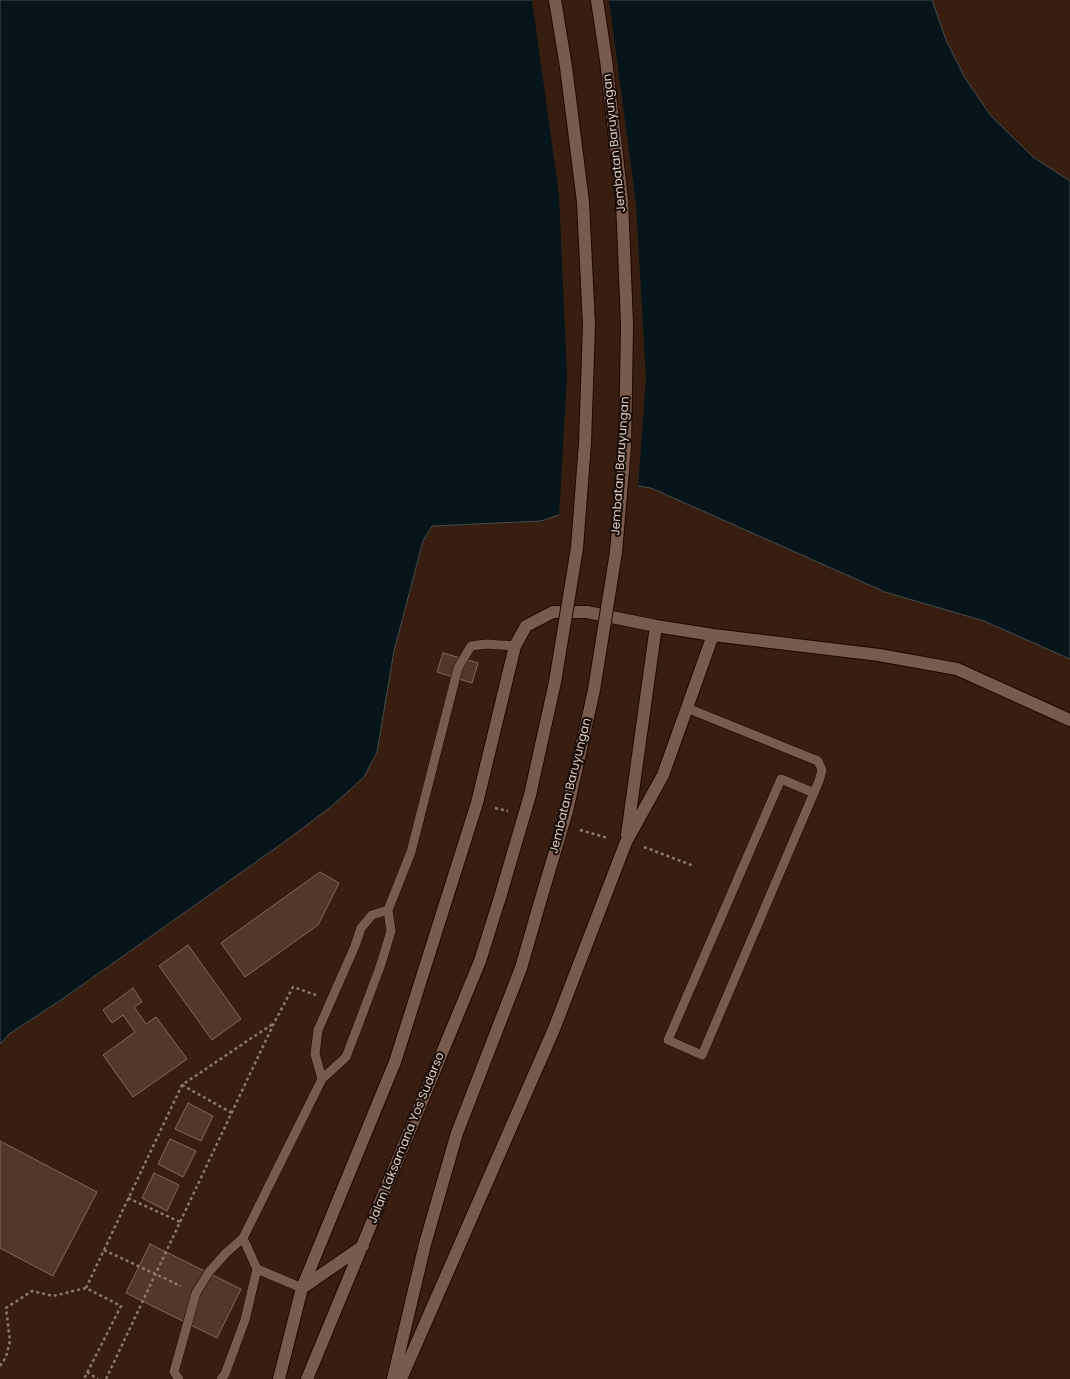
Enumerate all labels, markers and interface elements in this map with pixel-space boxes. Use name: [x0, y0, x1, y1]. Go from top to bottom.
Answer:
street label: Jembatan Baruyungan: [601, 73, 629, 213]
street label: Jembatan Baruyungan: [609, 396, 633, 536]
street label: Jembatan Baruyungan: [547, 717, 595, 855]
street label: Jalan Laksamana Yos Sudarso: [366, 1050, 448, 1226]

